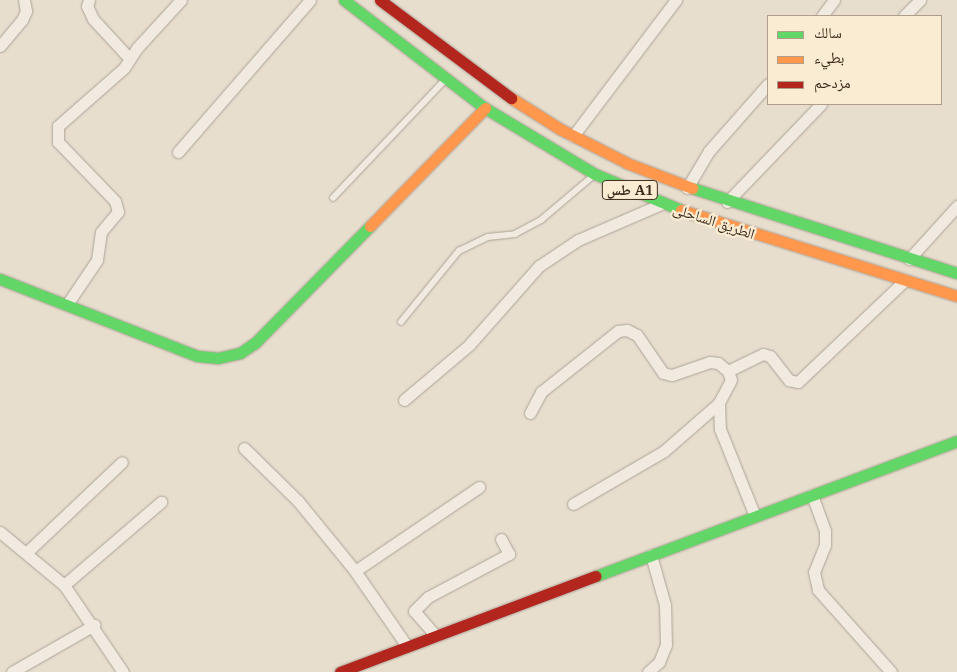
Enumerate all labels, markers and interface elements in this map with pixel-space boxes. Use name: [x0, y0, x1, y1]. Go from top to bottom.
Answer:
legend: [767, 15, 942, 105]
text: سالك: [814, 22, 842, 42]
text: بطيء: [814, 47, 844, 67]
text: مزدحم: [814, 72, 851, 92]
road number: طس A1: [601, 178, 659, 202]
street label: الطريق الساحلى: [671, 199, 757, 243]

